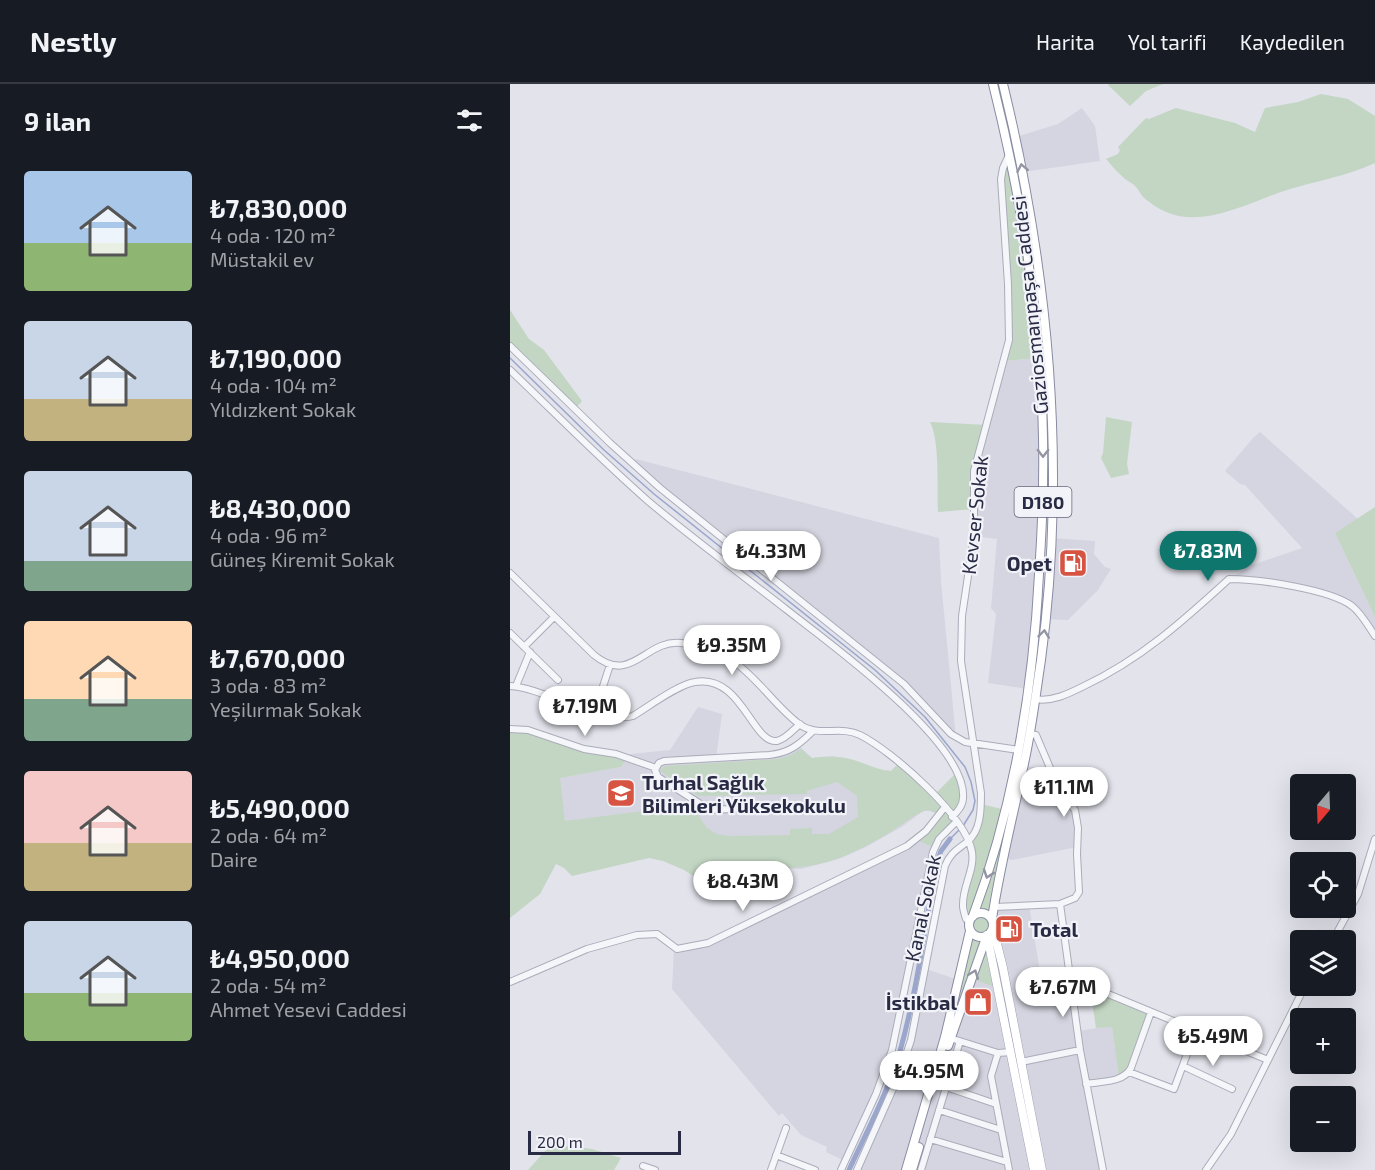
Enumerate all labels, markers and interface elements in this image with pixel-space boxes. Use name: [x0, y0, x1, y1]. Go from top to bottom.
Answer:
text: Nestly: [30, 24, 117, 58]
text: Harita: [1036, 29, 1095, 54]
text: Yol tarifi: [1128, 29, 1207, 54]
text: Kaydedilen: [1240, 29, 1345, 54]
icon: filters: [453, 104, 486, 137]
text: 9 ilan: [24, 105, 91, 136]
one-way arrow: [1016, 164, 1029, 174]
text: ₺7,830,000: [210, 192, 347, 223]
street label: Gaziosmanpaşa Caddesi: [1006, 194, 1053, 416]
icon: home: [72, 195, 144, 267]
text: 4 oda · 120 m²: [210, 223, 336, 247]
text: Müstakil ev: [210, 247, 314, 271]
text: ₺7,190,000: [210, 342, 342, 373]
icon: home: [72, 345, 144, 417]
text: 4 oda · 104 m²: [210, 373, 337, 397]
text: Yıldızkent Sokak: [210, 397, 356, 421]
one-way arrow: [1037, 449, 1049, 458]
street label: Kevser Sokak: [956, 454, 992, 576]
road number: D180: [1014, 487, 1072, 517]
text: ₺8,430,000: [210, 492, 351, 523]
icon: home: [72, 495, 144, 567]
text: 4 oda · 96 m²: [210, 523, 327, 547]
pin: ₺4.33M: [722, 531, 820, 582]
pin: ₺7.83M: [1159, 531, 1257, 582]
text: ₺4.33M: [736, 538, 806, 562]
text: ₺7.83M: [1174, 538, 1242, 562]
text: Güneş Kiremit Sokak: [210, 547, 395, 571]
fuel station icon: Opet: [1057, 547, 1089, 579]
place label: Opet: [1007, 551, 1052, 575]
pin: ₺9.35M: [683, 625, 781, 676]
one-way arrow: [1037, 629, 1050, 639]
text: ₺9.35M: [697, 632, 767, 656]
text: ₺7,670,000: [210, 642, 345, 673]
icon: home: [72, 645, 144, 717]
text: 3 oda · 83 m²: [210, 673, 327, 697]
pin: ₺7.19M: [536, 686, 634, 737]
text: ₺7.19M: [553, 693, 617, 717]
text: Yeşilırmak Sokak: [210, 697, 362, 721]
pin: ₺11.1M: [1015, 767, 1113, 818]
place label: Turhal Sağlık Bilimleri Yüksekokulu: [642, 770, 846, 817]
text: ₺11.1M: [1034, 774, 1094, 798]
north arrow: [1290, 774, 1356, 840]
map controls: [1290, 774, 1356, 1152]
school or university icon: Turhal Sağlık Bilimleri Yüksekokulu: [605, 777, 637, 809]
text: ₺5,490,000: [210, 792, 350, 823]
icon: home: [72, 795, 144, 867]
text: 2 oda · 64 m²: [210, 823, 327, 847]
text: Daire: [210, 847, 258, 871]
street label: Kanal Sokak: [899, 852, 945, 964]
button: locate: [1290, 852, 1356, 918]
pin: ₺8.43M: [694, 861, 792, 912]
text: ₺8.43M: [707, 868, 779, 892]
one-way arrow: [983, 868, 996, 879]
fuel station icon: Total: [993, 913, 1025, 945]
place label: Total: [1030, 917, 1078, 941]
button: layers: [1290, 930, 1356, 996]
text: ₺4,950,000: [210, 942, 350, 973]
icon: home: [72, 945, 144, 1017]
pin: ₺7.67M: [1014, 967, 1112, 1018]
one-way arrow: [966, 969, 979, 980]
text: 2 oda · 54 m²: [210, 973, 326, 997]
text: ₺7.67M: [1029, 974, 1097, 998]
shop icon: İstikbal: [962, 986, 994, 1018]
place label: İstikbal: [886, 990, 957, 1014]
text: Ahmet Yesevi Caddesi: [210, 997, 407, 1021]
button: +: [1290, 1008, 1356, 1074]
pin: ₺5.49M: [1164, 1016, 1262, 1067]
text: ₺5.49M: [1178, 1023, 1248, 1047]
pin: ₺4.95M: [880, 1051, 978, 1102]
text: ₺4.95M: [894, 1058, 964, 1082]
button: −: [1290, 1086, 1356, 1152]
scale bar: [528, 1128, 681, 1156]
text: 200 m: [537, 1132, 583, 1151]

